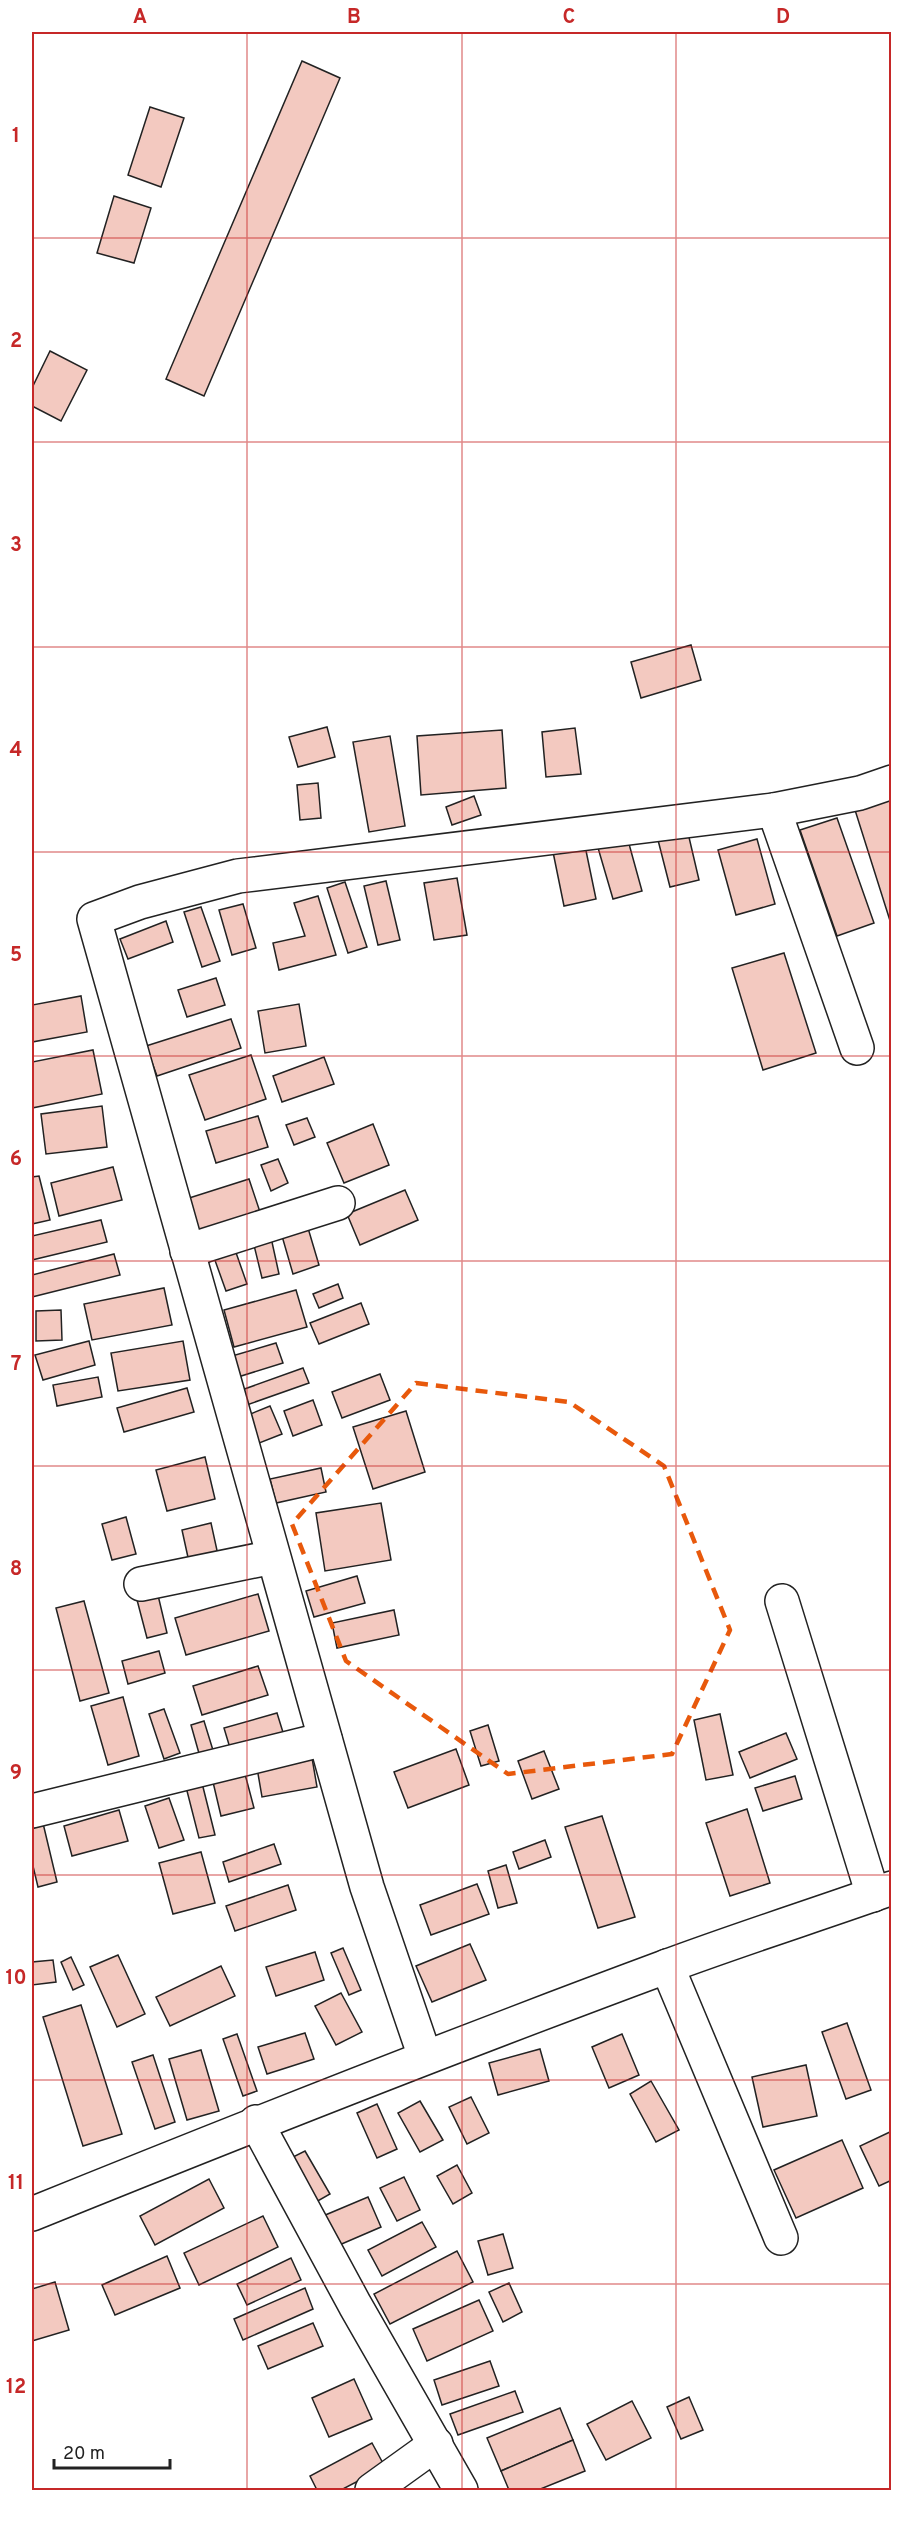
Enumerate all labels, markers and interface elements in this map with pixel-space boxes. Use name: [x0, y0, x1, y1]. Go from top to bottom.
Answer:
text: A: [133, 5, 147, 31]
text: B: [347, 5, 361, 31]
text: C: [563, 5, 575, 31]
text: D: [776, 5, 790, 31]
text: 1: [12, 124, 20, 150]
text: 2: [10, 329, 22, 355]
text: 3: [10, 533, 22, 559]
text: 4: [10, 738, 22, 764]
text: 5: [10, 943, 22, 969]
text: 6: [10, 1147, 22, 1173]
text: 7: [11, 1352, 21, 1378]
text: 8: [10, 1557, 22, 1583]
text: 9: [10, 1761, 22, 1787]
text: 10: [5, 1966, 27, 1992]
text: 11: [8, 2171, 24, 2197]
text: 12: [6, 2375, 26, 2401]
scale bar: [54, 2432, 170, 2470]
text: 20 m: [63, 2443, 105, 2466]

